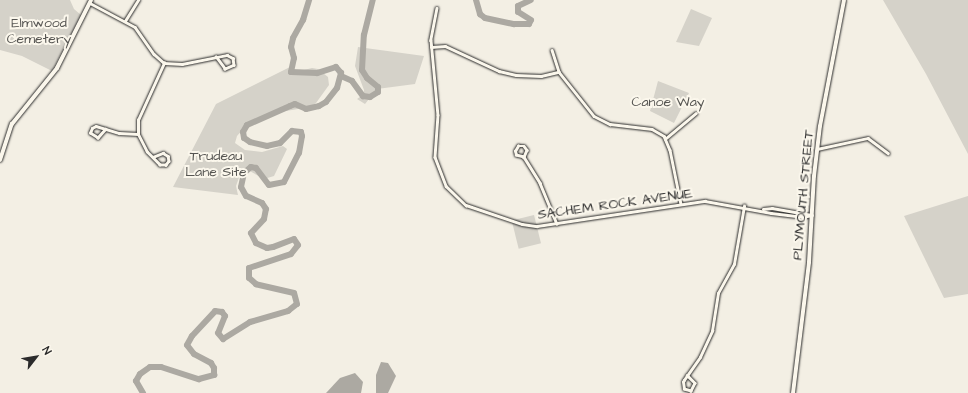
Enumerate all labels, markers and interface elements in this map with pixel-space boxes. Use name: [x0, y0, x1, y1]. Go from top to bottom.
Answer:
park label: Elmwood Cemetery: [7, 15, 71, 48]
park label: Canoe Way: [631, 94, 705, 110]
street label: PLYMOUTH STREET: [789, 129, 817, 261]
park label: Trudeau Lane Site: [185, 148, 247, 180]
street label: SACHEM ROCK AVENUE: [537, 185, 693, 223]
north arrow: [16, 337, 56, 377]
text: N: [39, 344, 55, 357]

